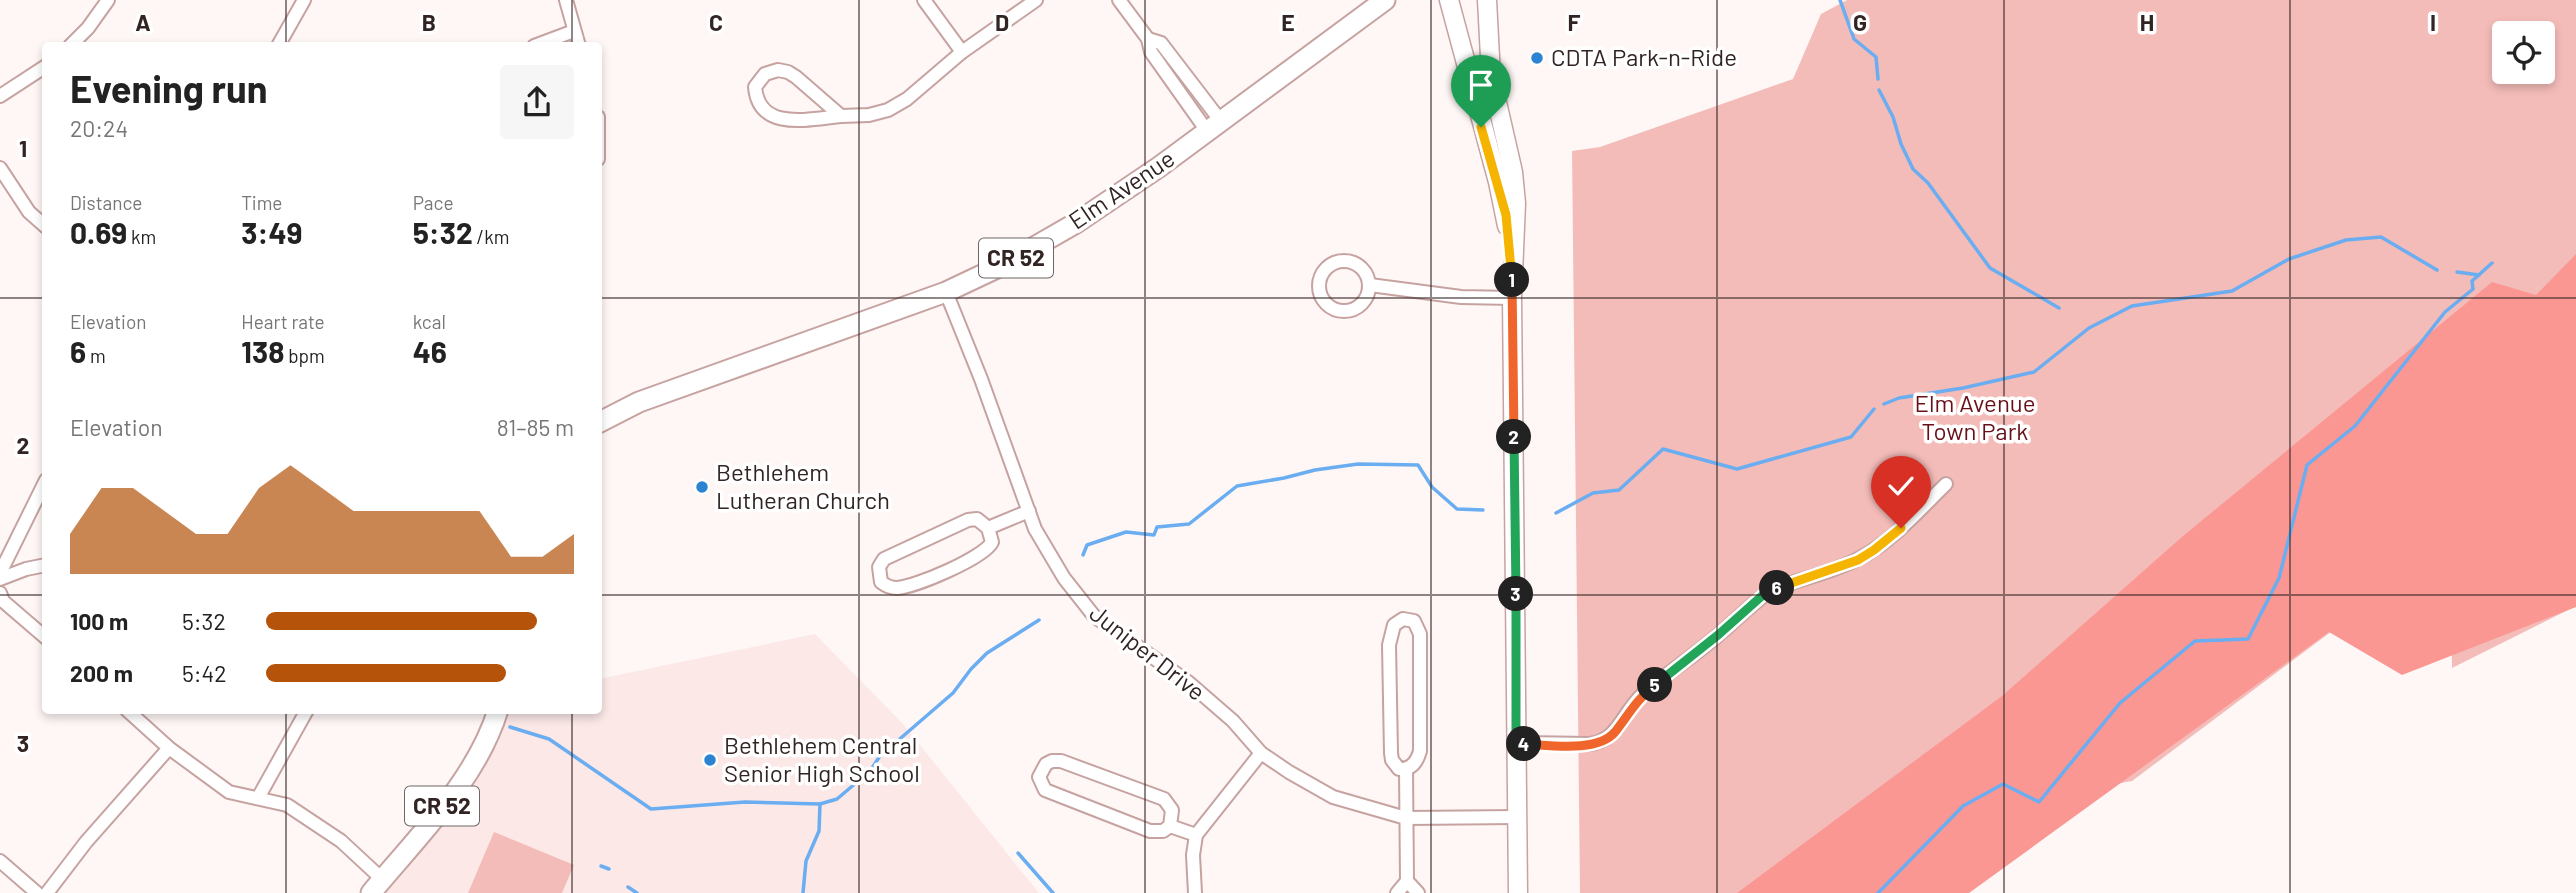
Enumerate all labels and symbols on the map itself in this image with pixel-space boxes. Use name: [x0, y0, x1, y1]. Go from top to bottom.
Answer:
text: A: [135, 8, 151, 36]
text: B: [422, 8, 436, 36]
text: C: [709, 8, 723, 36]
text: D: [995, 8, 1009, 36]
text: E: [1281, 8, 1295, 36]
text: F: [1568, 8, 1581, 36]
text: G: [1853, 8, 1867, 36]
text: H: [2140, 8, 2154, 36]
text: I: [2430, 8, 2436, 36]
place label: CDTA Park-n-Ride: [1551, 42, 1737, 71]
marker: CDTA Park-n-Ride: [1529, 50, 1545, 66]
pin: [1451, 55, 1511, 127]
text: 1: [19, 134, 27, 162]
street label: Elm Avenue: [1063, 143, 1179, 235]
road number: CR 52: [979, 238, 1053, 278]
pin: 1: [1494, 262, 1530, 298]
park label: Elm Avenue Town Park: [1915, 388, 2035, 445]
pin: 2: [1496, 420, 1532, 454]
text: 2: [17, 431, 29, 459]
pin: [1871, 456, 1931, 528]
place label: Bethlehem Lutheran Church: [716, 457, 890, 514]
marker: Bethlehem Lutheran Church: [694, 479, 710, 495]
pin: 6: [1760, 570, 1795, 606]
pin: 3: [1498, 576, 1534, 612]
street label: Juniper Drive: [1084, 598, 1211, 706]
pin: 5: [1638, 668, 1672, 702]
pin: 4: [1506, 726, 1542, 762]
text: 3: [17, 729, 29, 757]
place label: Bethlehem Central Senior High School: [724, 730, 920, 787]
marker: Bethlehem Central Senior High School: [702, 752, 718, 768]
road number: CR 52: [405, 786, 479, 826]

